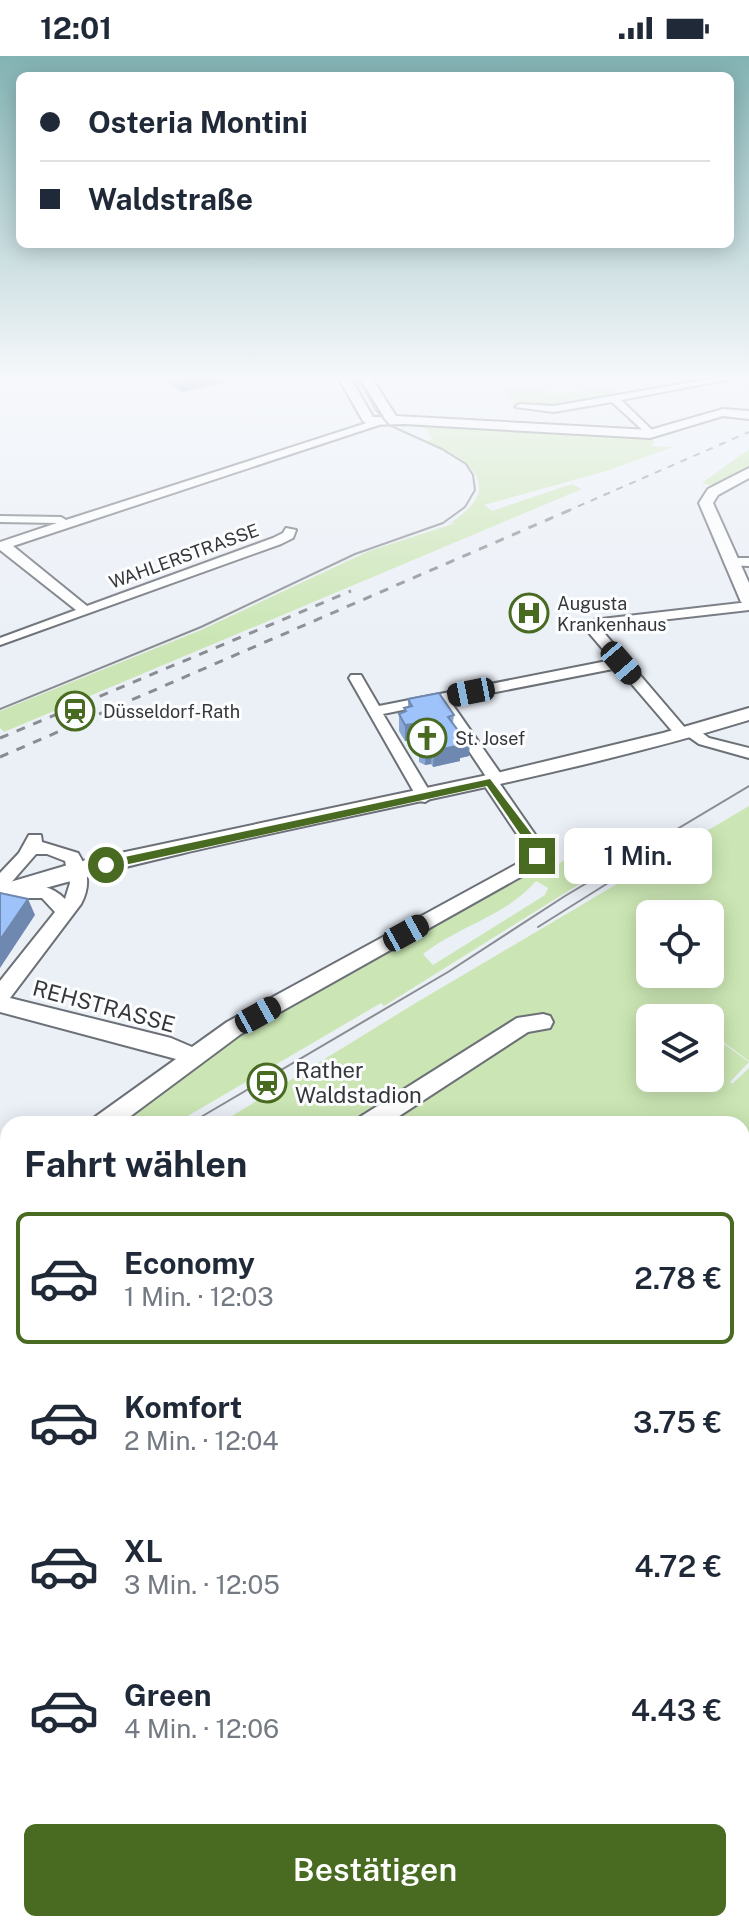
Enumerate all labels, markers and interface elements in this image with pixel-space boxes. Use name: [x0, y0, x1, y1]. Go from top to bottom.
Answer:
text: 12:01: [40, 10, 112, 46]
text: Osteria Montini: [88, 104, 308, 140]
text: Waldstraße: [88, 181, 253, 217]
street label: WAHLERSTRASSE: [106, 519, 262, 593]
hospital icon: Augusta Krankenhaus: [508, 592, 550, 634]
place label: Augusta Krankenhaus: [557, 593, 666, 635]
car: [596, 637, 646, 689]
car: [445, 676, 497, 708]
station icon: Düsseldorf-Rath: [54, 690, 96, 732]
place label: Düsseldorf-Rath: [103, 701, 240, 722]
church icon: St. Josef: [406, 717, 448, 759]
place label: St. Josef: [455, 728, 525, 749]
callout: 1 Min.: [565, 828, 713, 884]
route end: [519, 838, 555, 874]
text: 1 Min.: [604, 840, 672, 871]
route start: [88, 847, 124, 883]
map controls: [636, 900, 724, 1092]
button: locate: [636, 900, 724, 988]
car: [379, 911, 433, 955]
street label: REHSTRASSE: [30, 974, 178, 1038]
car: [231, 993, 285, 1037]
button: layers: [636, 1004, 724, 1092]
place label: Rather Waldstadion: [295, 1057, 422, 1108]
station icon: Rather Waldstadion: [246, 1062, 288, 1104]
text: Fahrt wählen: [24, 1143, 247, 1185]
icon: car: [28, 1242, 100, 1314]
text: Economy: [124, 1245, 255, 1281]
text: 2.78 €: [634, 1260, 722, 1296]
text: 1 Min. · 12:03: [124, 1281, 274, 1312]
icon: car: [28, 1386, 100, 1458]
text: Komfort: [124, 1389, 242, 1425]
text: 3.75 €: [633, 1404, 722, 1440]
text: 2 Min. · 12:04: [124, 1425, 279, 1456]
icon: car: [28, 1530, 100, 1602]
text: XL: [124, 1533, 163, 1569]
text: 4.72 €: [634, 1548, 722, 1584]
text: 3 Min. · 12:05: [124, 1569, 280, 1600]
icon: car: [28, 1674, 100, 1746]
text: Green: [124, 1677, 211, 1713]
text: 4.43 €: [631, 1692, 722, 1728]
text: 4 Min. · 12:06: [124, 1713, 279, 1744]
button: Bestätigen: [24, 1824, 726, 1916]

